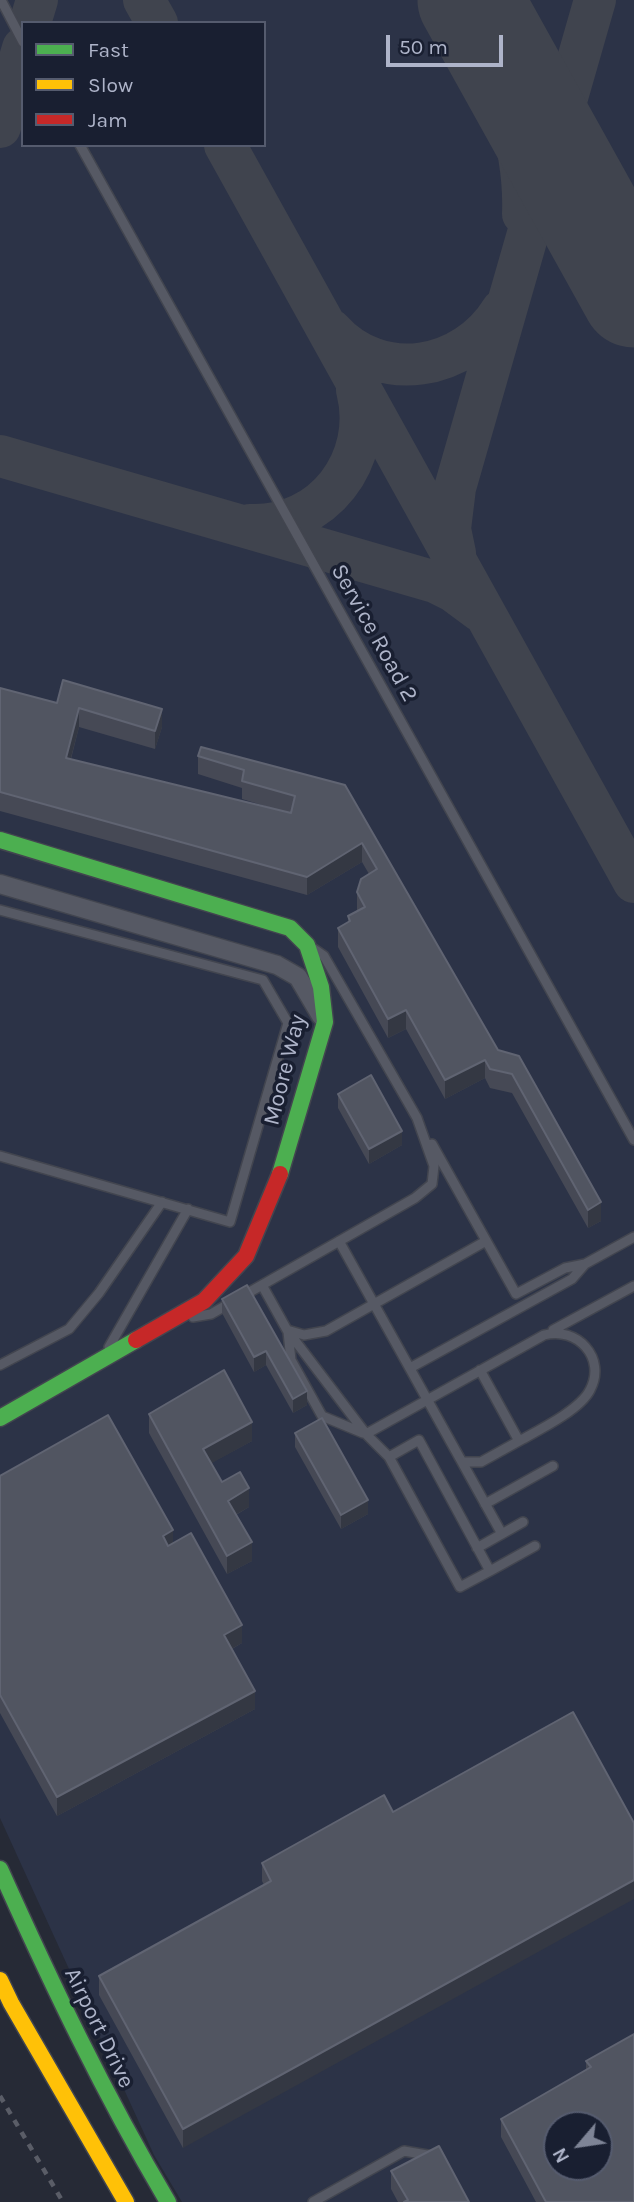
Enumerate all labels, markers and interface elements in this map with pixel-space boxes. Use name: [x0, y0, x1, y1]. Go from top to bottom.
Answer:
legend: [21, 21, 266, 147]
scale bar: [389, 21, 506, 65]
text: 50 m: [399, 35, 448, 59]
text: Fast: [88, 38, 129, 62]
text: Slow: [88, 73, 133, 97]
text: Jam: [88, 108, 128, 132]
street label: Service Road 2: [325, 559, 423, 707]
street label: Moore Way: [258, 1012, 312, 1128]
street label: Airport Drive: [58, 1963, 140, 2093]
north arrow: [543, 2111, 613, 2181]
text: N: [548, 2144, 574, 2167]

